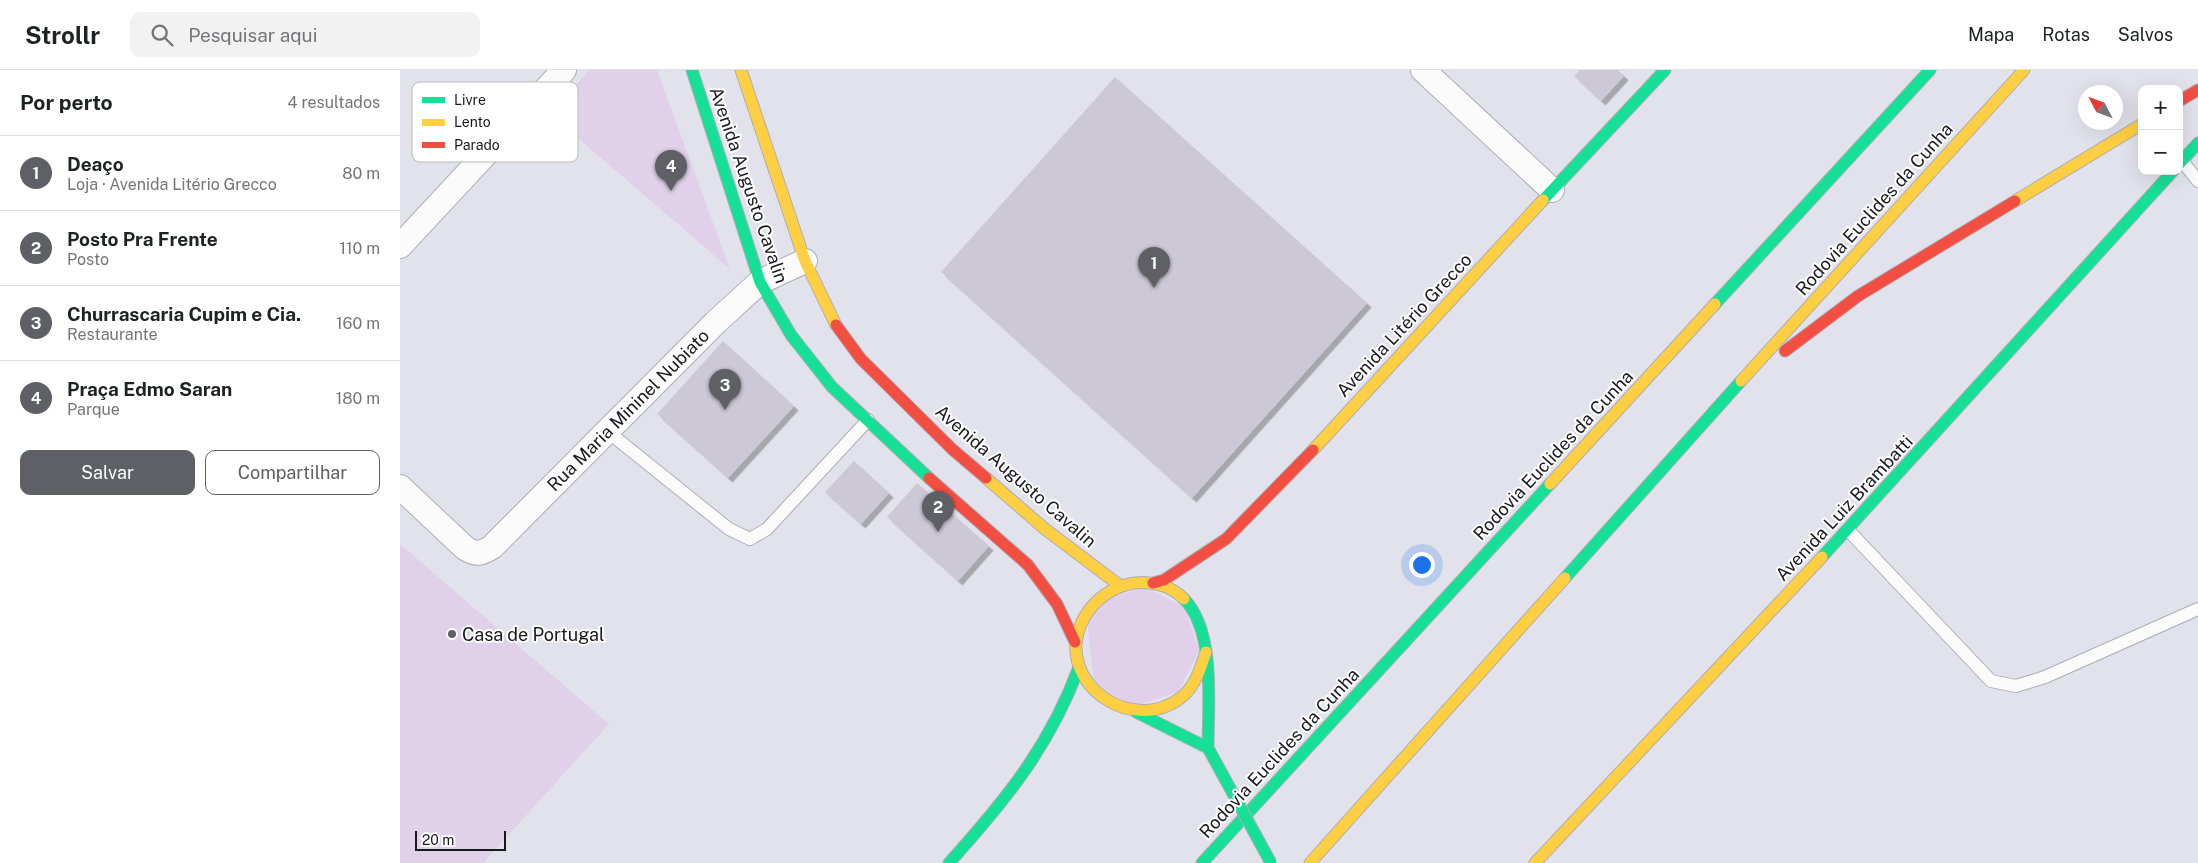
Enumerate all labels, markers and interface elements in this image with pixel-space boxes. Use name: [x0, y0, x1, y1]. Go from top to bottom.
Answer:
search box: [130, 12, 480, 57]
text: Strollr: [25, 21, 100, 49]
icon: search: [148, 21, 176, 49]
text: Pesquisar aqui: [188, 24, 317, 46]
text: Mapa: [1968, 24, 2014, 45]
text: Rotas: [2042, 24, 2090, 45]
text: Salvos: [2118, 24, 2173, 45]
legend: [412, 82, 578, 162]
street label: Avenida Augusto Cavalin: [705, 84, 793, 286]
north arrow: [2078, 85, 2123, 130]
map controls: [2138, 85, 2183, 175]
button: +: [2138, 85, 2183, 130]
text: Por perto: [20, 90, 113, 115]
text: Livre: [454, 92, 486, 108]
text: 4 resultados: [288, 93, 380, 112]
text: Lento: [454, 114, 491, 130]
street label: Rodovia Euclides da Cunha: [1791, 119, 1957, 299]
button: −: [2138, 130, 2183, 175]
text: Parado: [454, 137, 500, 153]
pin: 4: [655, 150, 687, 191]
text: Deaço: [67, 153, 124, 175]
text: 1: [33, 164, 39, 183]
text: 80 m: [342, 164, 380, 183]
text: Loja · Avenida Litério Grecco: [67, 175, 277, 194]
text: Posto Pra Frente: [67, 228, 218, 250]
text: 2: [31, 239, 41, 258]
text: 110 m: [339, 239, 380, 258]
pin: 1: [1138, 247, 1170, 288]
street label: Avenida Litério Grecco: [1332, 249, 1476, 401]
text: Posto: [67, 250, 109, 269]
text: Churrascaria Cupim e Cia.: [67, 303, 301, 325]
text: 3: [31, 314, 41, 333]
text: 160 m: [336, 314, 380, 333]
text: Restaurante: [67, 325, 158, 344]
street label: Rua Maria Mininel Nubiato: [543, 325, 713, 495]
street label: Rodovia Euclides da Cunha: [1469, 366, 1637, 544]
pin: 3: [709, 369, 741, 410]
text: Praça Edmo Saran: [67, 378, 232, 400]
text: 4: [31, 389, 41, 408]
text: 180 m: [336, 389, 380, 408]
text: Parque: [67, 400, 120, 419]
street label: Avenida Augusto Cavalin: [931, 400, 1101, 552]
street label: Avenida Luiz Brambatti: [1771, 431, 1917, 585]
button: Salvar: [20, 450, 195, 495]
button: Compartilhar: [205, 450, 380, 495]
pin: 2: [922, 491, 954, 532]
your location: [1409, 552, 1435, 578]
place label: Casa de Portugal: [462, 624, 604, 645]
marker: Casa de Portugal: [446, 628, 458, 640]
street label: Rodovia Euclides da Cunha: [1195, 664, 1363, 842]
scale bar: [415, 828, 506, 851]
text: 20 m: [422, 832, 454, 848]

